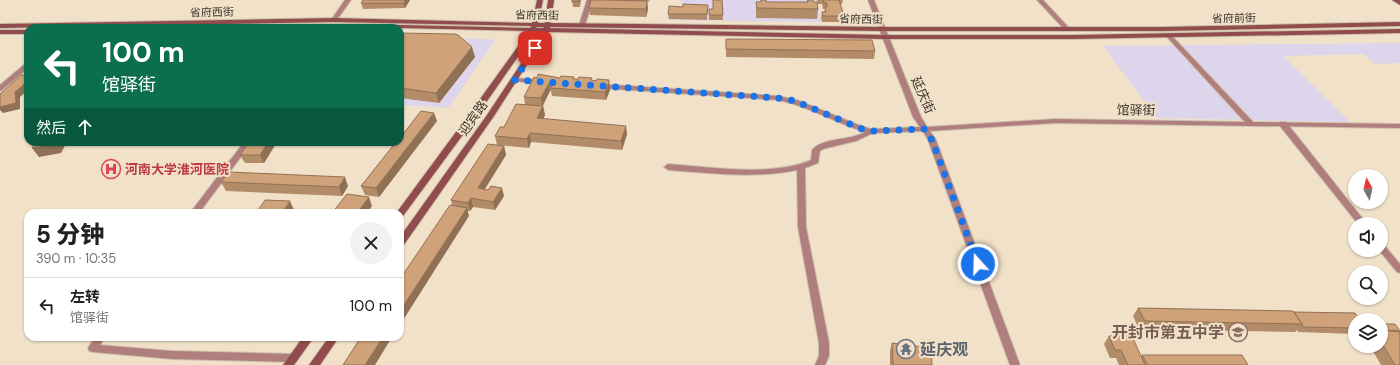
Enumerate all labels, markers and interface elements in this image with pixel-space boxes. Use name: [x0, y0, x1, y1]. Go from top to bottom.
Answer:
street label: 省府西街: [190, 5, 234, 19]
street label: 省府西街: [515, 8, 559, 22]
street label: 省府前街: [1212, 11, 1256, 25]
street label: 省府西街: [839, 12, 883, 26]
pin: [518, 31, 552, 65]
text: 100 m: [102, 34, 185, 71]
icon: arrive: [524, 37, 546, 59]
icon: left: [36, 40, 88, 92]
text: 馆驿街: [102, 73, 156, 97]
street label: 延庆街: [907, 74, 939, 116]
street label: 迎宾路: [455, 97, 491, 139]
street label: 馆驿街: [1116, 101, 1156, 119]
icon: ahead: [74, 116, 96, 138]
text: 然后: [36, 118, 66, 138]
hospital icon: 河南大学淮河医院: [100, 158, 122, 180]
place label: 河南大学淮河医院: [125, 161, 229, 178]
north arrow: [1348, 169, 1388, 209]
map controls: [1348, 169, 1388, 353]
button: sound: [1348, 217, 1388, 257]
text: 5 分钟: [36, 219, 105, 250]
button: close: [350, 222, 392, 264]
position arrow: [957, 243, 999, 285]
text: 390 m · 10:35: [36, 250, 116, 267]
button: search: [1348, 265, 1388, 305]
text: 左转: [70, 287, 100, 307]
icon: left: [36, 295, 58, 317]
text: 100 m: [349, 296, 392, 316]
text: 馆驿街: [70, 309, 109, 326]
button: layers: [1348, 313, 1388, 353]
school or university icon: 开封市第五中学: [1227, 321, 1249, 343]
place label: 开封市第五中学: [1112, 322, 1224, 343]
temple icon: 延庆观: [895, 338, 917, 360]
place label: 延庆观: [920, 339, 968, 360]

